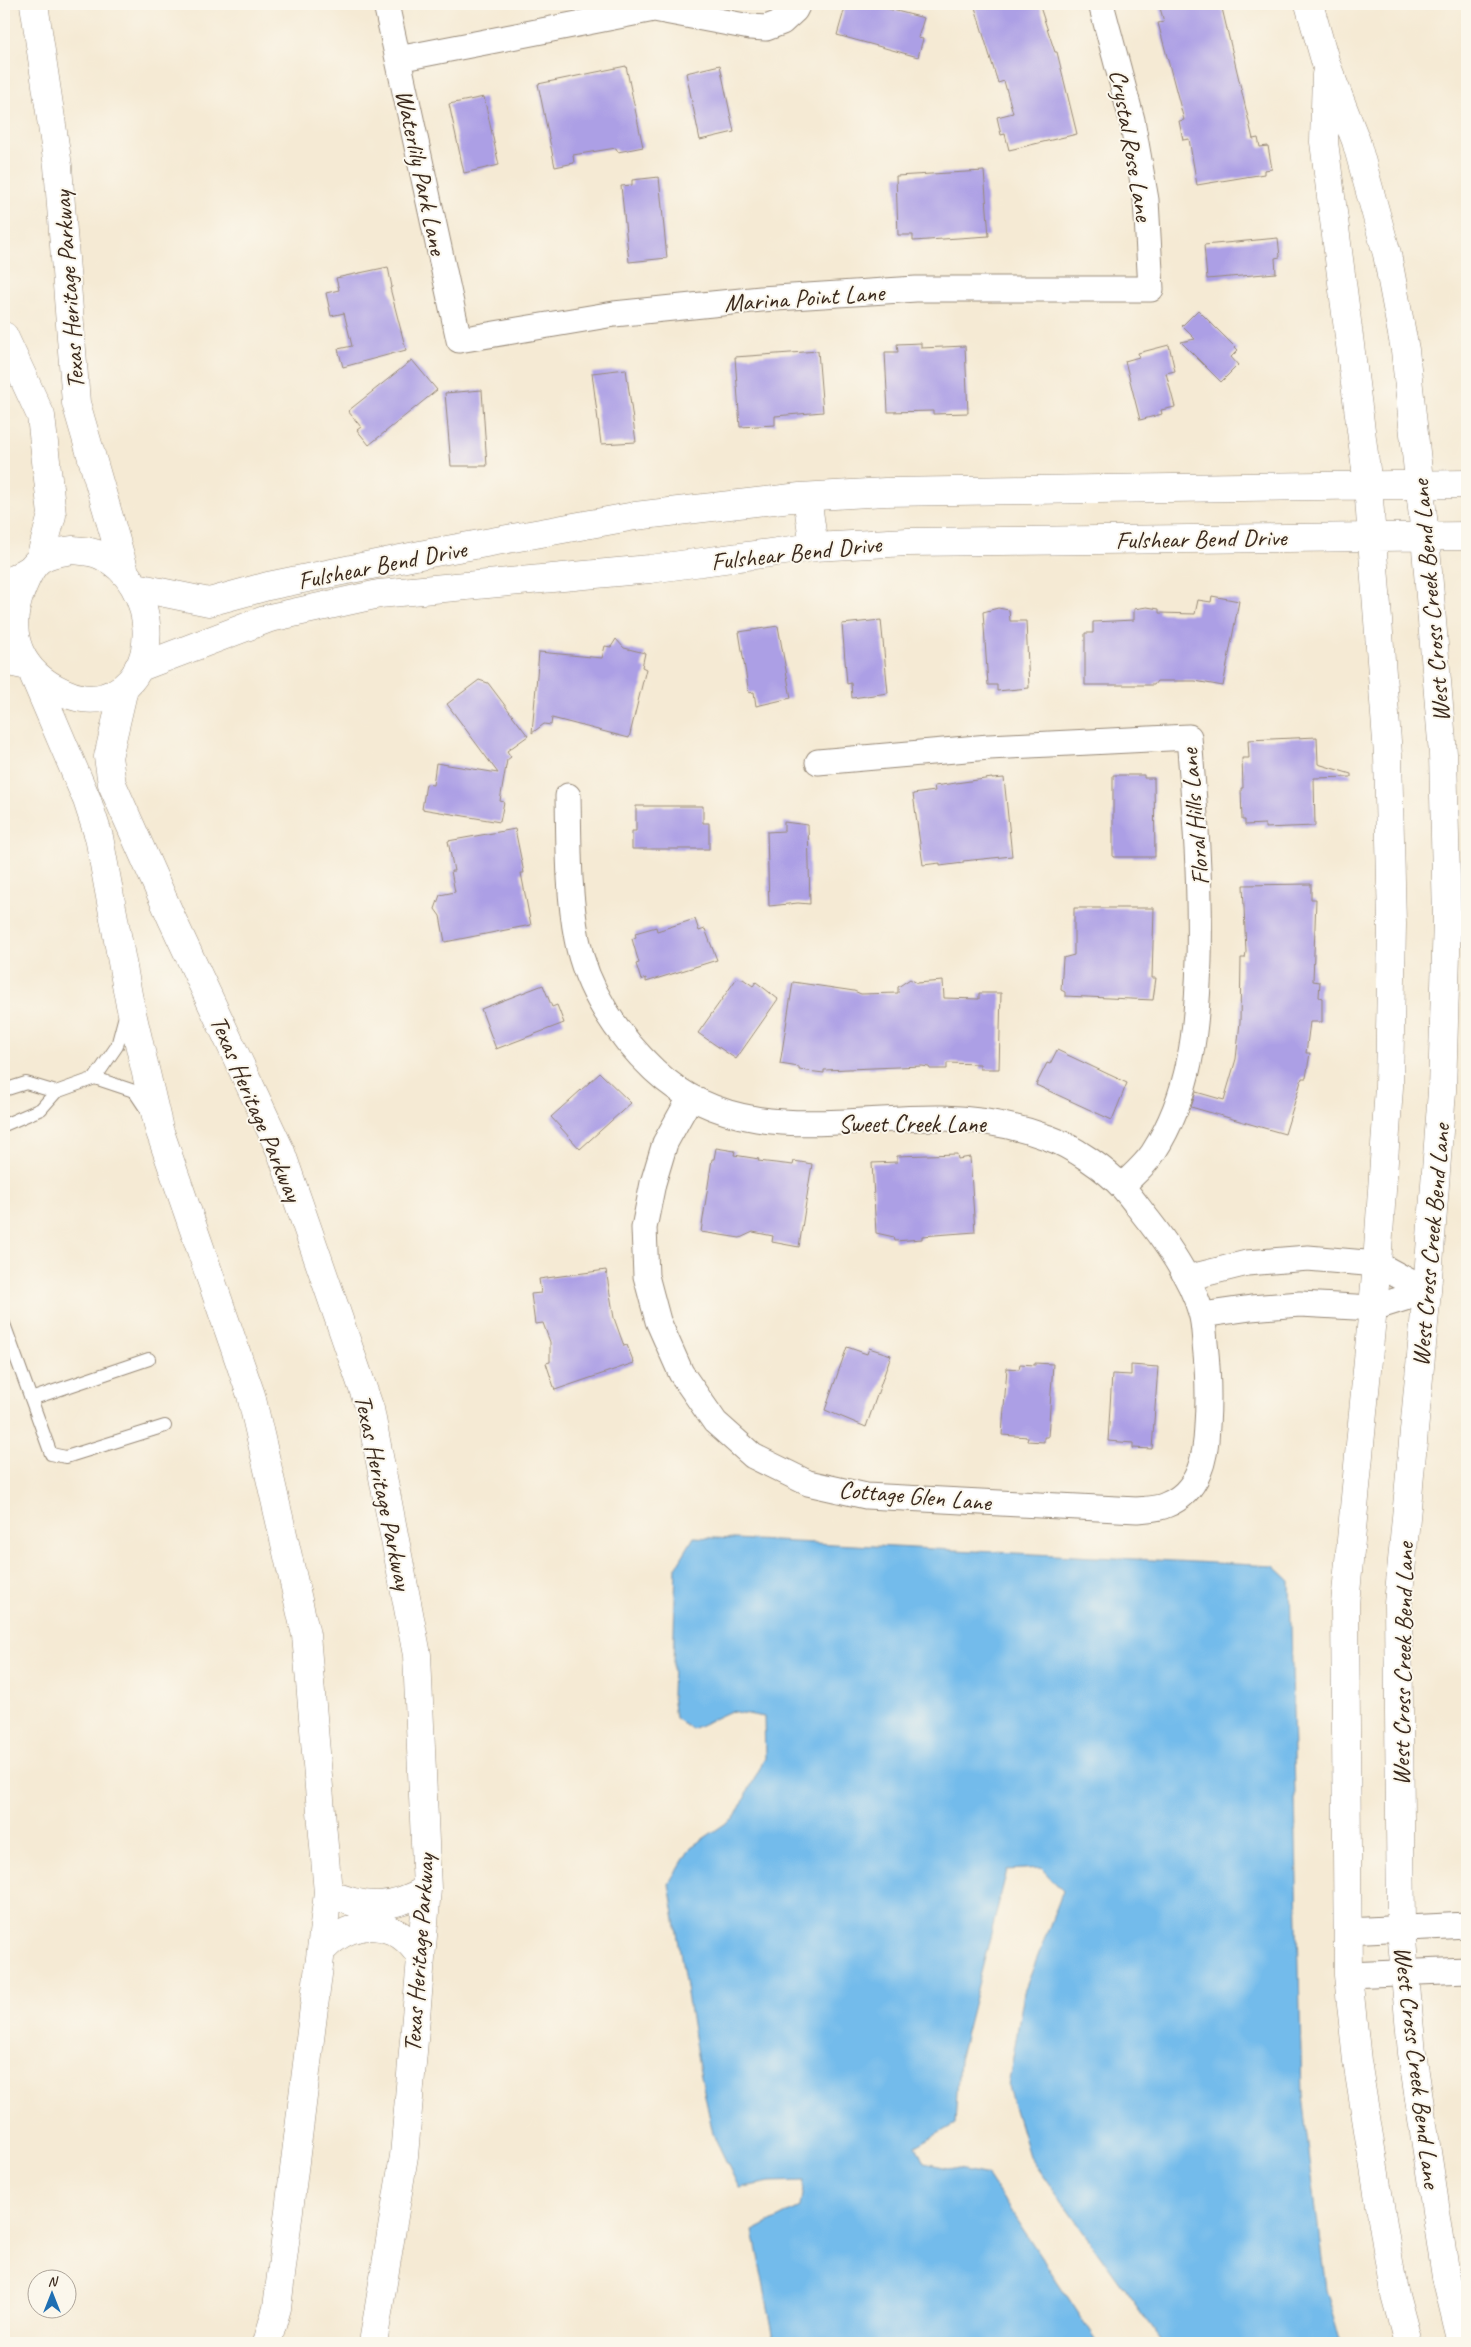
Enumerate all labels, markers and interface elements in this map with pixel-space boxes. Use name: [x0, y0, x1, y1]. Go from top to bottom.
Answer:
street label: Crystal Rose Lane: [1102, 67, 1160, 225]
street label: Waterlily Park Lane: [388, 87, 455, 259]
street label: Texas Heritage Parkway: [46, 187, 92, 390]
street label: Marina Point Lane: [723, 276, 887, 320]
street label: West Cross Creek Bend Lane: [1404, 477, 1458, 723]
street label: Fulshear Bend Drive: [1115, 521, 1289, 556]
street label: Fulshear Bend Drive: [709, 528, 885, 578]
street label: Fulshear Bend Drive: [295, 533, 471, 597]
street label: Floral Hills Lane: [1173, 745, 1217, 887]
street label: Texas Heritage Parkway: [202, 1011, 311, 1208]
street label: Sweet Creek Lane: [838, 1108, 988, 1140]
street label: West Cross Creek Bend Lane: [1404, 1121, 1458, 1368]
street label: Texas Heritage Parkway: [347, 1392, 420, 1595]
street label: Cottage Glen Lane: [838, 1473, 994, 1519]
street label: West Cross Creek Bend Lane: [1385, 1540, 1421, 1786]
street label: Texas Heritage Parkway: [396, 1850, 442, 2053]
street label: West Cross Creek Bend Lane: [1386, 1944, 1448, 2192]
north arrow: [28, 2270, 78, 2320]
text: N: [48, 2273, 59, 2290]

